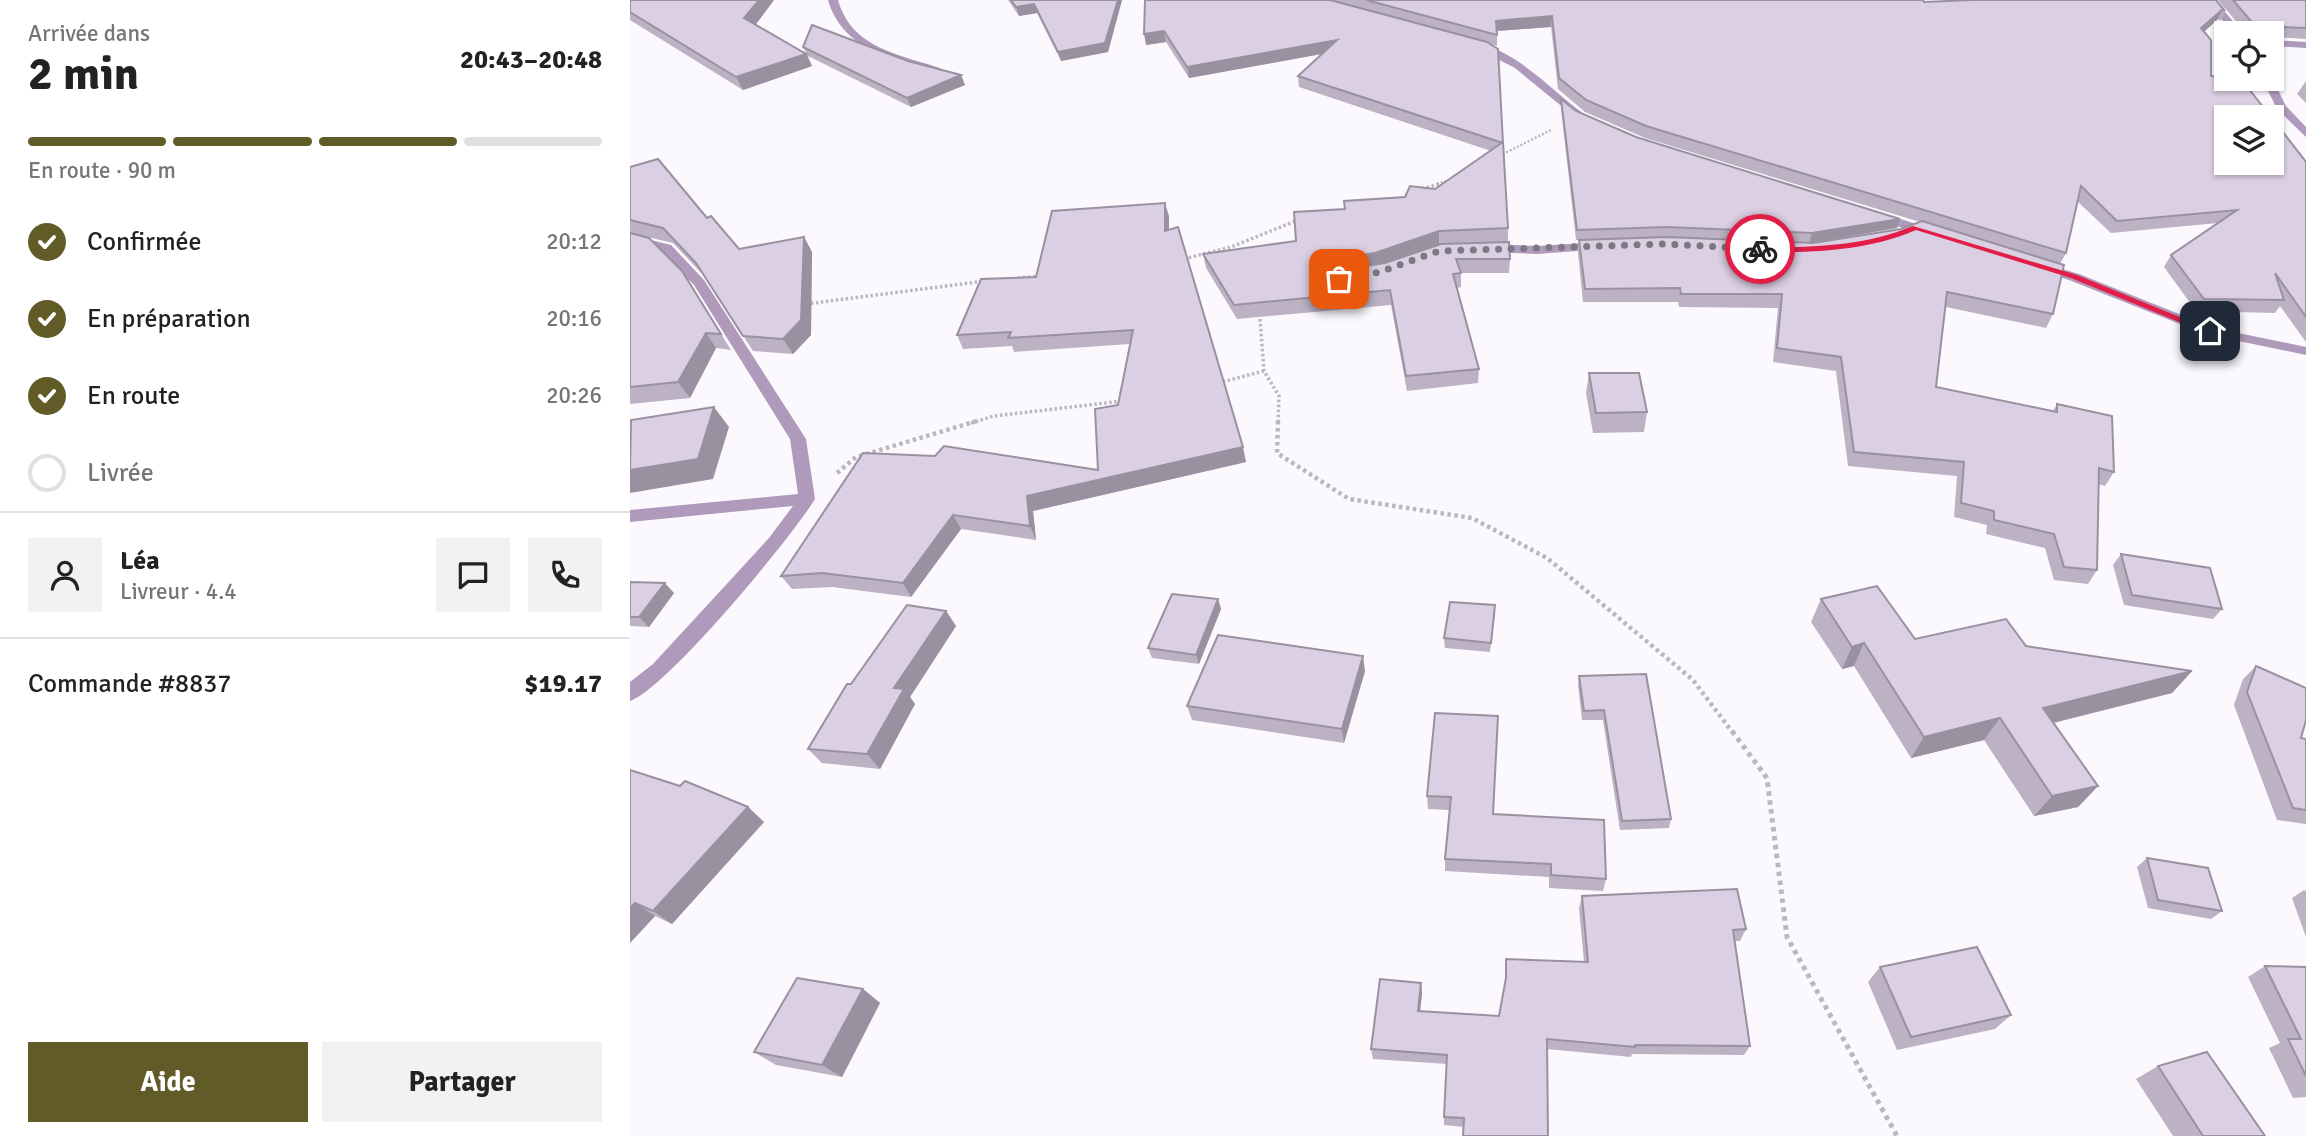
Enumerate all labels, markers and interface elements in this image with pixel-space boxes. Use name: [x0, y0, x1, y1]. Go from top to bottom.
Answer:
text: Arrivée dans: [28, 19, 150, 48]
map controls: [2214, 21, 2284, 175]
button: locate: [2214, 21, 2284, 91]
text: 20:43–20:48: [460, 44, 602, 76]
text: 2 min: [28, 46, 139, 102]
button: layers: [2214, 105, 2284, 175]
text: En route · 90 m: [28, 156, 176, 185]
courier: [1725, 214, 1795, 284]
icon: check: [28, 223, 66, 261]
text: Confirmée: [87, 226, 202, 258]
text: 20:12: [546, 227, 602, 256]
icon: bike: [1741, 230, 1779, 268]
pin: [1309, 249, 1369, 309]
icon: bag: [1320, 260, 1358, 298]
icon: check: [28, 300, 66, 338]
pin: [2180, 301, 2240, 361]
text: En préparation: [87, 303, 251, 335]
text: 20:16: [546, 304, 602, 333]
icon: home: [2191, 312, 2229, 350]
icon: check: [28, 377, 66, 415]
text: En route: [87, 380, 180, 412]
text: 20:26: [546, 381, 602, 410]
text: Livrée: [87, 457, 154, 489]
button: person: [28, 538, 102, 612]
button: chat: [436, 538, 510, 612]
button: phone: [528, 538, 602, 612]
text: Léa: [120, 545, 160, 577]
text: Livreur · 4.4: [120, 577, 237, 606]
text: Commande #8837: [28, 668, 231, 700]
text: $19.17: [524, 668, 602, 700]
button: Aide: [28, 1042, 308, 1122]
button: Partager: [322, 1042, 602, 1122]

